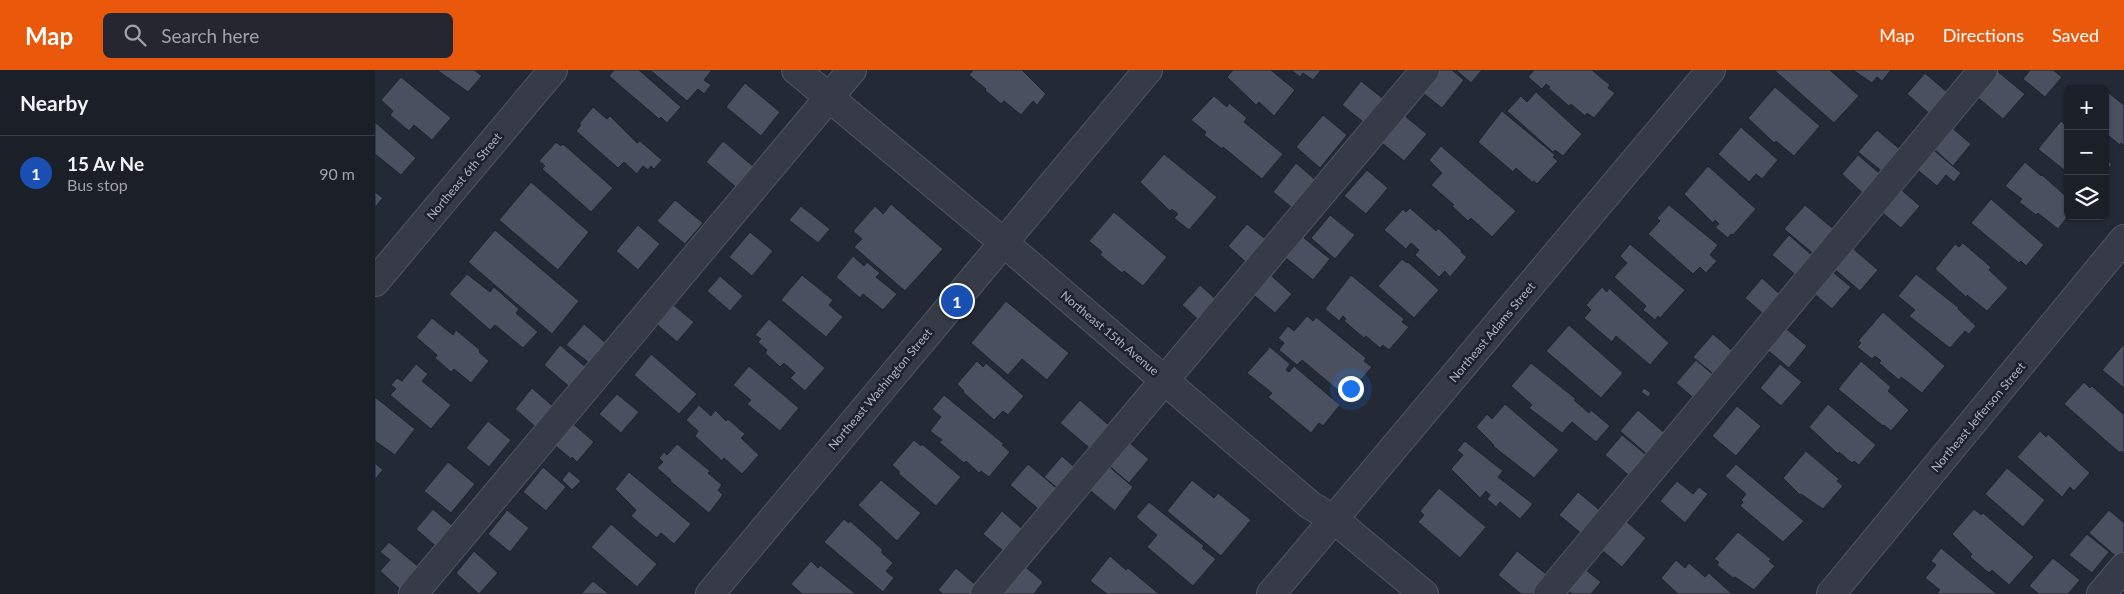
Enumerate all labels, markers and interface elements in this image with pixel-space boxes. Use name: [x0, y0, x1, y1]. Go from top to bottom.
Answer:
search box: [103, 13, 453, 58]
text: Map: [25, 21, 73, 50]
icon: search: [121, 21, 149, 49]
text: Search here: [161, 24, 259, 47]
text: Map: [1879, 24, 1915, 46]
text: Directions: [1943, 24, 2024, 46]
text: Saved: [2052, 24, 2099, 46]
map controls: [2064, 85, 2109, 220]
button: +: [2064, 85, 2109, 130]
text: Nearby: [20, 90, 88, 115]
street label: Northeast 6th Street: [423, 129, 505, 222]
button: −: [2064, 130, 2109, 175]
text: 15 Av Ne: [67, 152, 144, 175]
text: 1: [31, 164, 41, 183]
text: 90 m: [319, 164, 355, 183]
text: Bus stop: [67, 175, 128, 194]
button: layers: [2064, 175, 2109, 220]
street label: Northeast Adams Street: [1446, 278, 1539, 385]
pin: 1: [941, 282, 973, 320]
street label: Northeast 15th Avenue: [1058, 288, 1162, 378]
street label: Northeast Washington Street: [825, 325, 936, 453]
street label: Northeast Jefferson Street: [1928, 359, 2029, 475]
your location: [1338, 376, 1364, 402]

